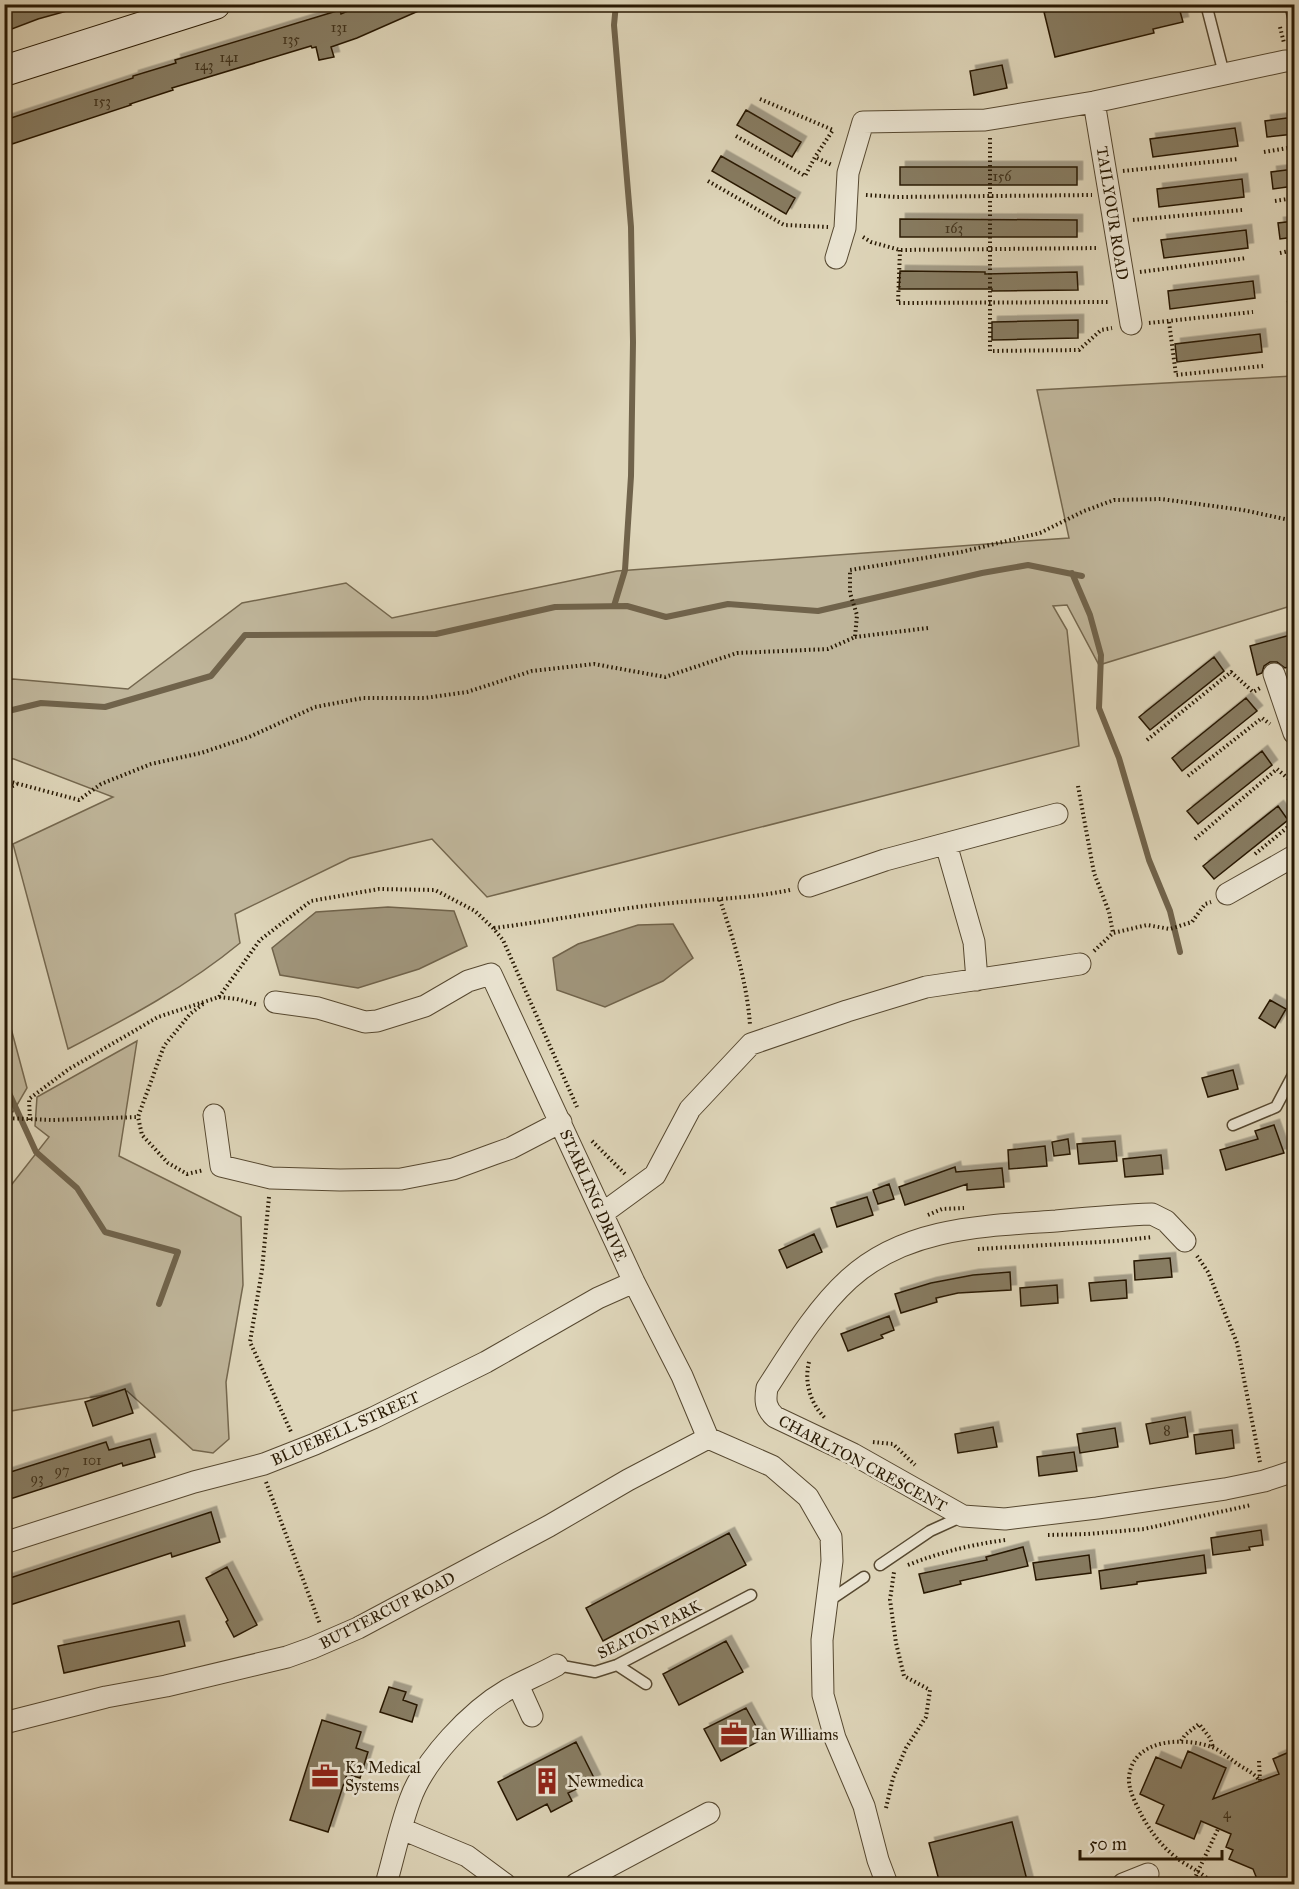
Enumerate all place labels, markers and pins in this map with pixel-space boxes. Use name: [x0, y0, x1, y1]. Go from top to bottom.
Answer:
office icon: Ian Williams: [719, 1719, 749, 1749]
place label: Ian Williams: [754, 1725, 838, 1744]
place label: K2 Medical Systems: [345, 1758, 422, 1795]
office icon: K2 Medical Systems: [310, 1761, 340, 1791]
building icon: Newmedica: [532, 1766, 562, 1796]
place label: Newmedica: [567, 1772, 644, 1791]

